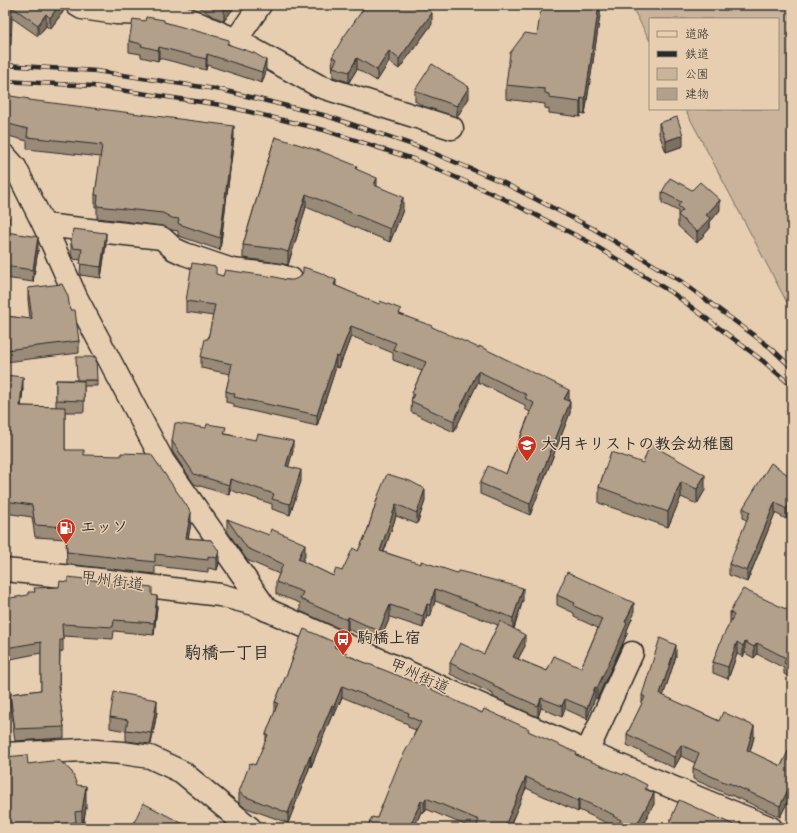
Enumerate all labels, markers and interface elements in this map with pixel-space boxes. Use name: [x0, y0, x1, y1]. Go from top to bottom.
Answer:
legend: [649, 18, 779, 110]
text: 道路: [685, 26, 709, 44]
text: 鉄道: [685, 46, 709, 64]
text: 公園: [685, 66, 709, 84]
text: 建物: [685, 86, 709, 104]
place label: 大月キリストの教会幼稚園: [541, 433, 734, 457]
school or university icon: 大月キリストの教会幼稚園: [516, 434, 538, 462]
place label: エッソ: [80, 516, 128, 540]
fuel station icon: エッソ: [55, 517, 77, 545]
street label: 甲州街道: [79, 566, 145, 598]
place label: 駒橋上宿: [357, 627, 421, 651]
bus stop icon: 駒橋上宿: [332, 628, 354, 656]
district label: 駒橋一丁目: [185, 641, 270, 666]
street label: 甲州街道: [385, 653, 453, 701]

